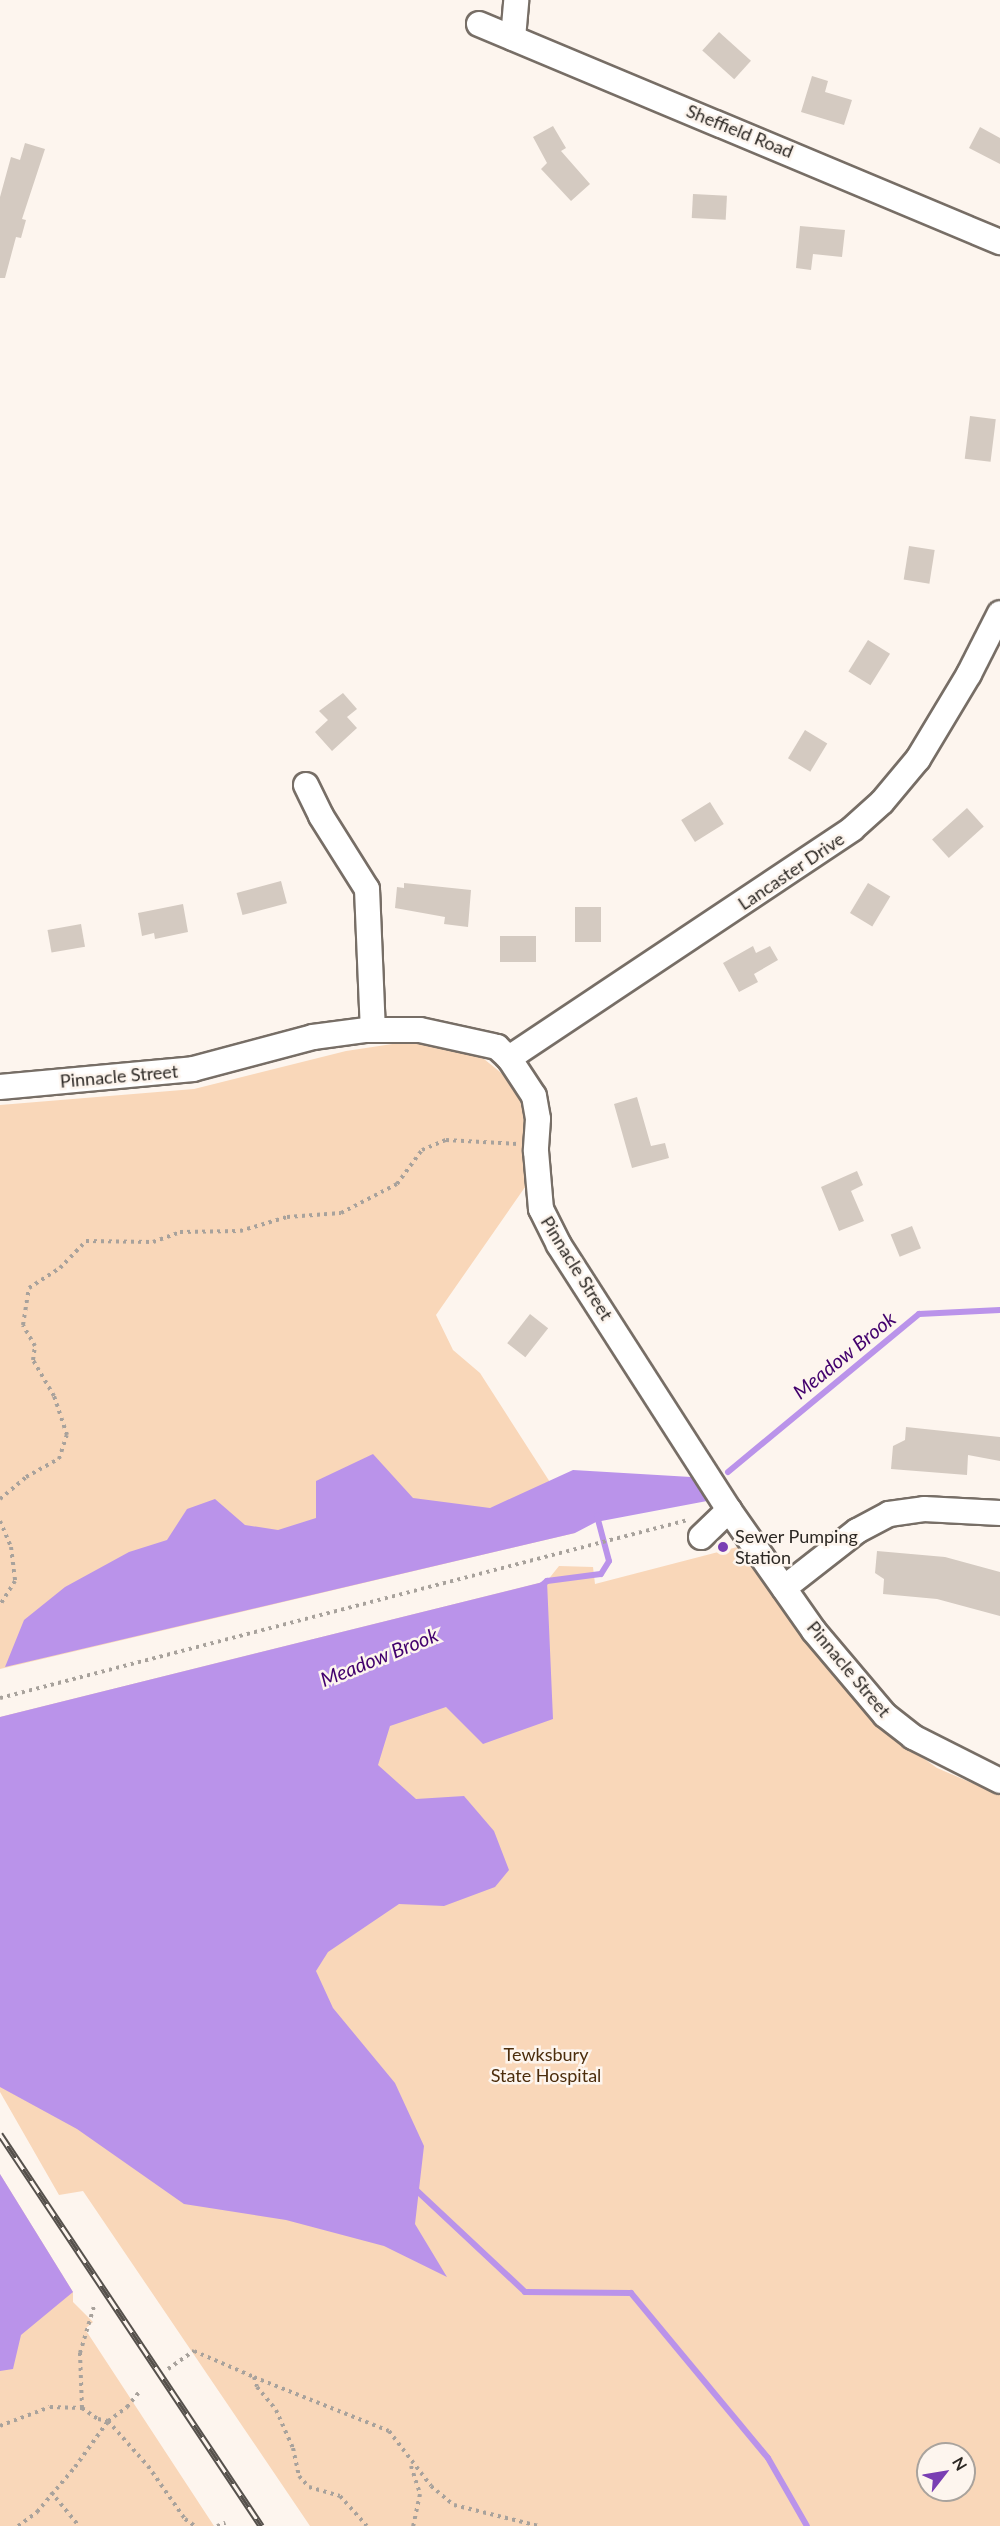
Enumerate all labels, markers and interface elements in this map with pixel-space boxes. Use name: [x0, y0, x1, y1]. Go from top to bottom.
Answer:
street label: Sheffield Road: [683, 100, 797, 162]
street label: Lancaster Drive: [734, 828, 848, 914]
street label: Pinnacle Street: [59, 1060, 179, 1092]
street label: Pinnacle Street: [536, 1212, 618, 1324]
water label: Meadow Brook: [788, 1306, 900, 1404]
place label: Sewer Pumping Station: [735, 1526, 858, 1568]
marker: Sewer Pumping Station: [716, 1540, 730, 1554]
street label: Pinnacle Street: [803, 1617, 895, 1721]
water label: Meadow Brook: [316, 1622, 442, 1692]
park label: Tewksbury State Hospital: [491, 2044, 601, 2086]
north arrow: [916, 2442, 976, 2502]
text: N: [949, 2453, 971, 2474]

